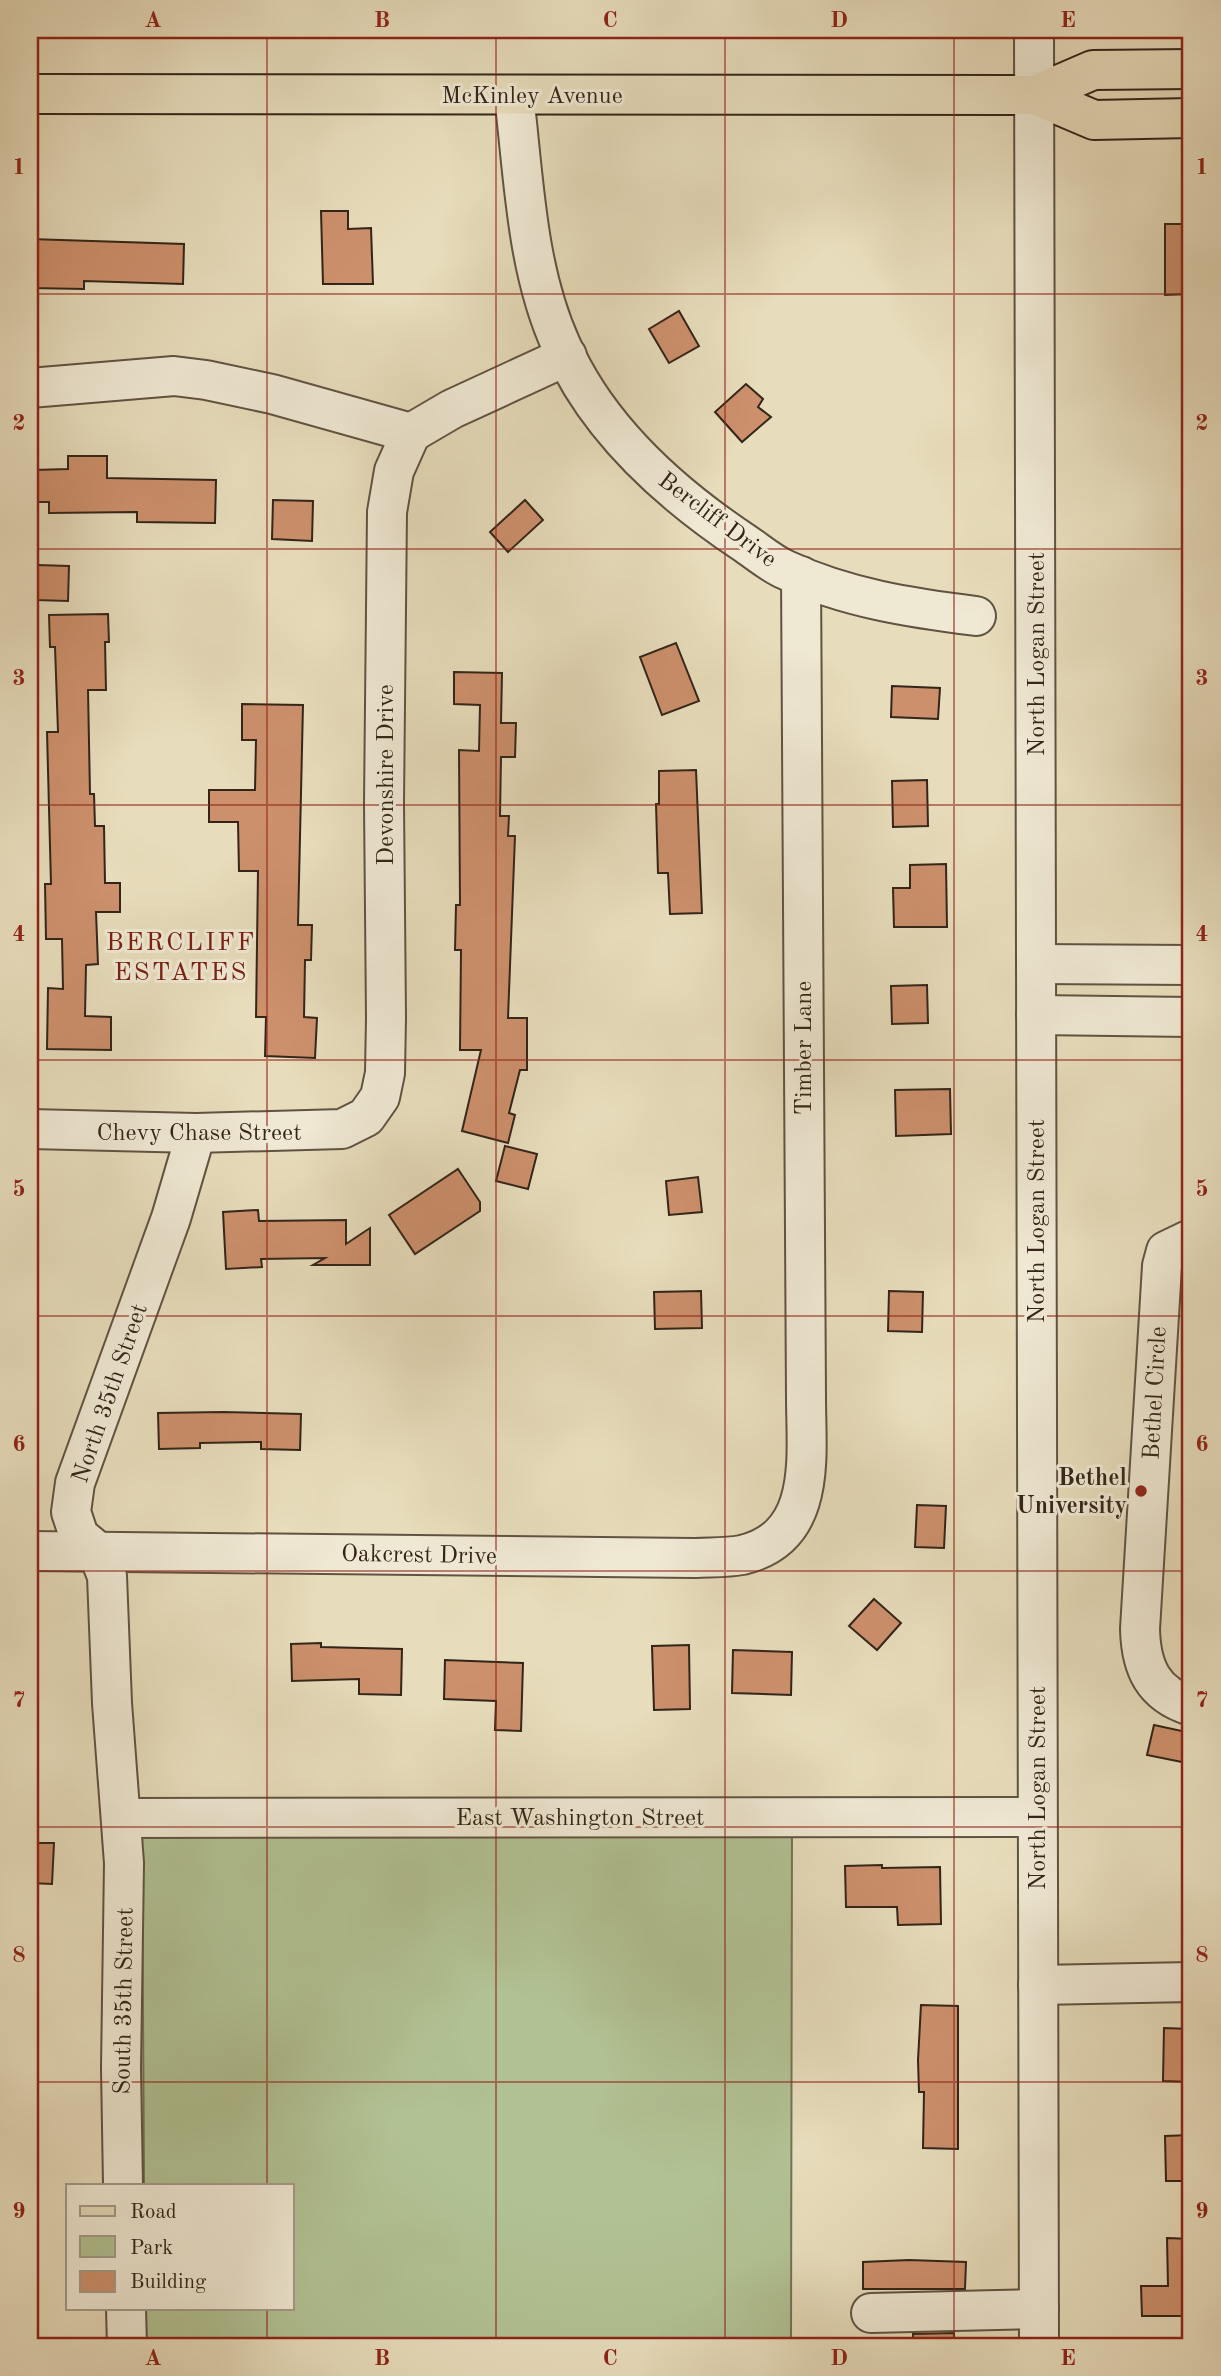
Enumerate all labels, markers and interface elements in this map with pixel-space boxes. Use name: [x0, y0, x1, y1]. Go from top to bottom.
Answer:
text: A: [144, 9, 162, 32]
text: B: [374, 9, 390, 32]
text: C: [602, 9, 618, 32]
text: D: [830, 9, 848, 32]
text: E: [1060, 9, 1076, 32]
street label: McKinley Avenue: [441, 85, 623, 109]
text: 1: [12, 156, 26, 179]
text: 1: [1195, 156, 1209, 179]
text: 2: [12, 412, 26, 435]
text: 2: [1195, 412, 1209, 435]
street label: Bercliff Drive: [653, 469, 780, 573]
street label: North Logan Street: [1026, 552, 1050, 756]
text: 3: [12, 667, 26, 690]
text: 3: [1195, 667, 1209, 690]
street label: Devonshire Drive: [375, 684, 399, 866]
text: 4: [12, 923, 26, 946]
text: 4: [1195, 923, 1209, 946]
district label: BERCLIFF ESTATES: [106, 930, 256, 986]
street label: Timber Lane: [793, 981, 817, 1115]
street label: North Logan Street: [1026, 1119, 1050, 1323]
street label: Chevy Chase Street: [96, 1122, 302, 1146]
text: 5: [12, 1178, 26, 1201]
text: 5: [1195, 1178, 1209, 1201]
street label: North 35th Street: [69, 1301, 153, 1486]
street label: Bethel Circle: [1141, 1326, 1171, 1460]
text: 6: [12, 1433, 26, 1456]
text: 6: [1195, 1433, 1209, 1456]
place label: Bethel University: [1016, 1467, 1127, 1519]
marker: Bethel University: [1133, 1483, 1149, 1499]
street label: Oakcrest Drive: [341, 1543, 497, 1569]
street label: North Logan Street: [1027, 1686, 1051, 1890]
text: 7: [12, 1689, 26, 1712]
text: 7: [1195, 1689, 1209, 1712]
street label: East Washington Street: [456, 1807, 704, 1831]
street label: South 35th Street: [111, 1907, 139, 2095]
text: 8: [12, 1944, 26, 1967]
text: 8: [1195, 1944, 1209, 1967]
legend: [66, 2184, 294, 2310]
text: 9: [12, 2200, 26, 2223]
text: 9: [1195, 2200, 1209, 2223]
text: Road: [130, 2202, 177, 2223]
text: Park: [130, 2238, 173, 2259]
text: Building: [130, 2272, 207, 2293]
text: A: [144, 2347, 162, 2370]
text: B: [374, 2347, 390, 2370]
text: C: [602, 2347, 618, 2370]
text: D: [830, 2347, 848, 2370]
text: E: [1060, 2347, 1076, 2370]

